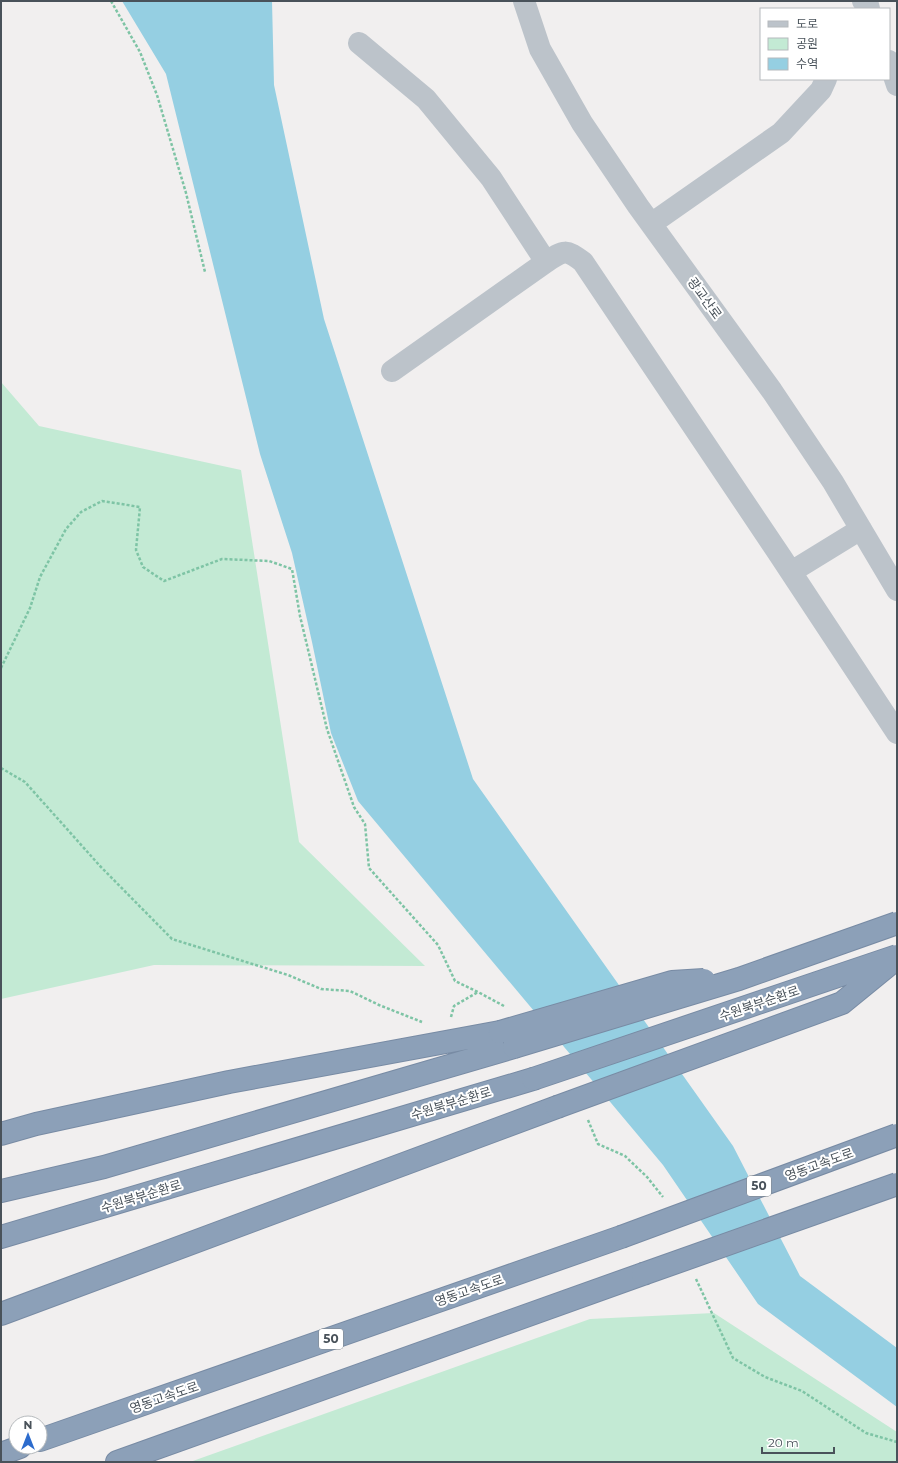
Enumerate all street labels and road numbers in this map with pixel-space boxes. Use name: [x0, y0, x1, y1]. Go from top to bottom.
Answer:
street label: 광교산로: [684, 274, 726, 322]
street label: 수원북부순환로: [717, 982, 801, 1024]
street label: 수원북부순환로: [409, 1083, 493, 1123]
street label: 영동고속도로: [783, 1144, 855, 1184]
street label: 수원북부순환로: [99, 1176, 183, 1216]
road number: 50: [747, 1176, 771, 1196]
street label: 영동고속도로: [432, 1271, 506, 1309]
road number: 50: [319, 1329, 343, 1349]
street label: 영동고속도로: [127, 1378, 201, 1416]

